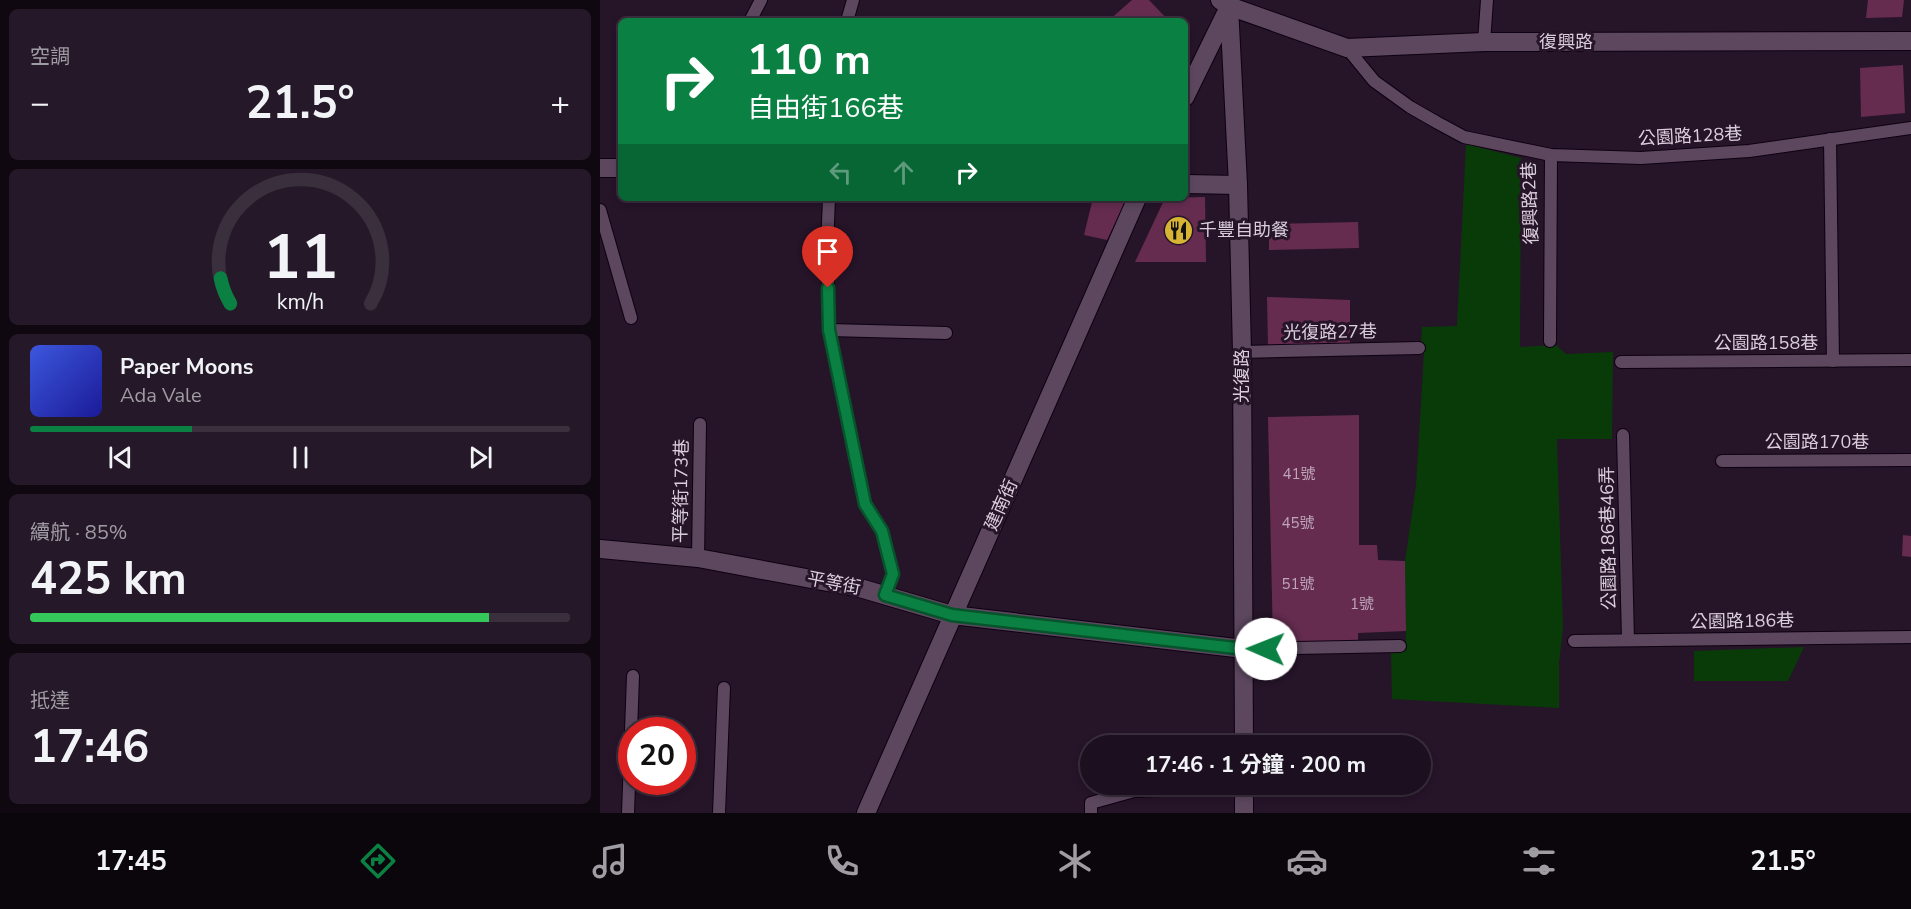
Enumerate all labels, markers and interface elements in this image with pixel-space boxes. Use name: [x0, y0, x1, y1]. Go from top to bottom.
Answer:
street label: 復興路: [1539, 30, 1593, 54]
text: 110 m: [747, 32, 871, 89]
icon: right: [648, 42, 726, 120]
text: 空調: [30, 43, 70, 70]
text: 21.5°: [245, 73, 355, 134]
text: −: [30, 81, 50, 126]
text: +: [550, 81, 570, 126]
text: 自由街166巷: [747, 90, 904, 127]
street label: 公園路128巷: [1637, 121, 1743, 151]
icon: left: [824, 156, 857, 189]
icon: ahead: [887, 156, 920, 189]
icon: right: [950, 156, 983, 189]
street label: 復興路2巷: [1517, 161, 1543, 245]
restaurant icon: 千豐自助餐: [1162, 214, 1194, 246]
text: 11: [263, 215, 337, 300]
place label: 千豐自助餐: [1199, 218, 1289, 242]
pin: [802, 226, 853, 288]
icon: arrive: [811, 235, 844, 268]
text: km/h: [276, 287, 324, 317]
street label: 光復路27巷: [1283, 319, 1377, 345]
street label: 公園路158巷: [1714, 331, 1818, 355]
street label: 光復路: [1230, 349, 1254, 403]
text: Paper Moons: [120, 352, 254, 382]
text: Ada Vale: [120, 382, 202, 409]
street label: 公園路170巷: [1765, 430, 1869, 454]
street label: 平等街173巷: [668, 439, 694, 543]
icon: previous: [104, 441, 137, 474]
icon: pause: [284, 441, 317, 474]
icon: next: [464, 441, 497, 474]
house number: 41號: [1282, 464, 1316, 484]
street label: 公園路186巷46弄: [1595, 466, 1621, 610]
street label: 建南街: [979, 475, 1023, 535]
house number: 45號: [1281, 513, 1315, 533]
text: 續航 · 85%: [30, 519, 127, 546]
text: 425 km: [30, 549, 187, 610]
street label: 平等街: [805, 566, 863, 600]
house number: 51號: [1281, 574, 1315, 594]
house number: 1號: [1350, 594, 1374, 614]
street label: 公園路186巷: [1690, 608, 1794, 634]
position arrow: [1234, 617, 1298, 681]
text: 抵達: [30, 687, 70, 714]
text: 17:46: [30, 717, 149, 778]
speed limit sign: 20: [618, 717, 696, 795]
text: 17:46 · 1 分鐘 · 200 m: [1145, 750, 1366, 780]
icon: directions: [357, 840, 399, 882]
icon: music: [589, 840, 631, 882]
icon: phone: [821, 840, 863, 882]
icon: climate: [1054, 840, 1096, 882]
icon: car: [1286, 840, 1328, 882]
icon: filters: [1518, 840, 1560, 882]
text: 17:45: [95, 843, 167, 880]
text: 21.5°: [1750, 843, 1816, 880]

